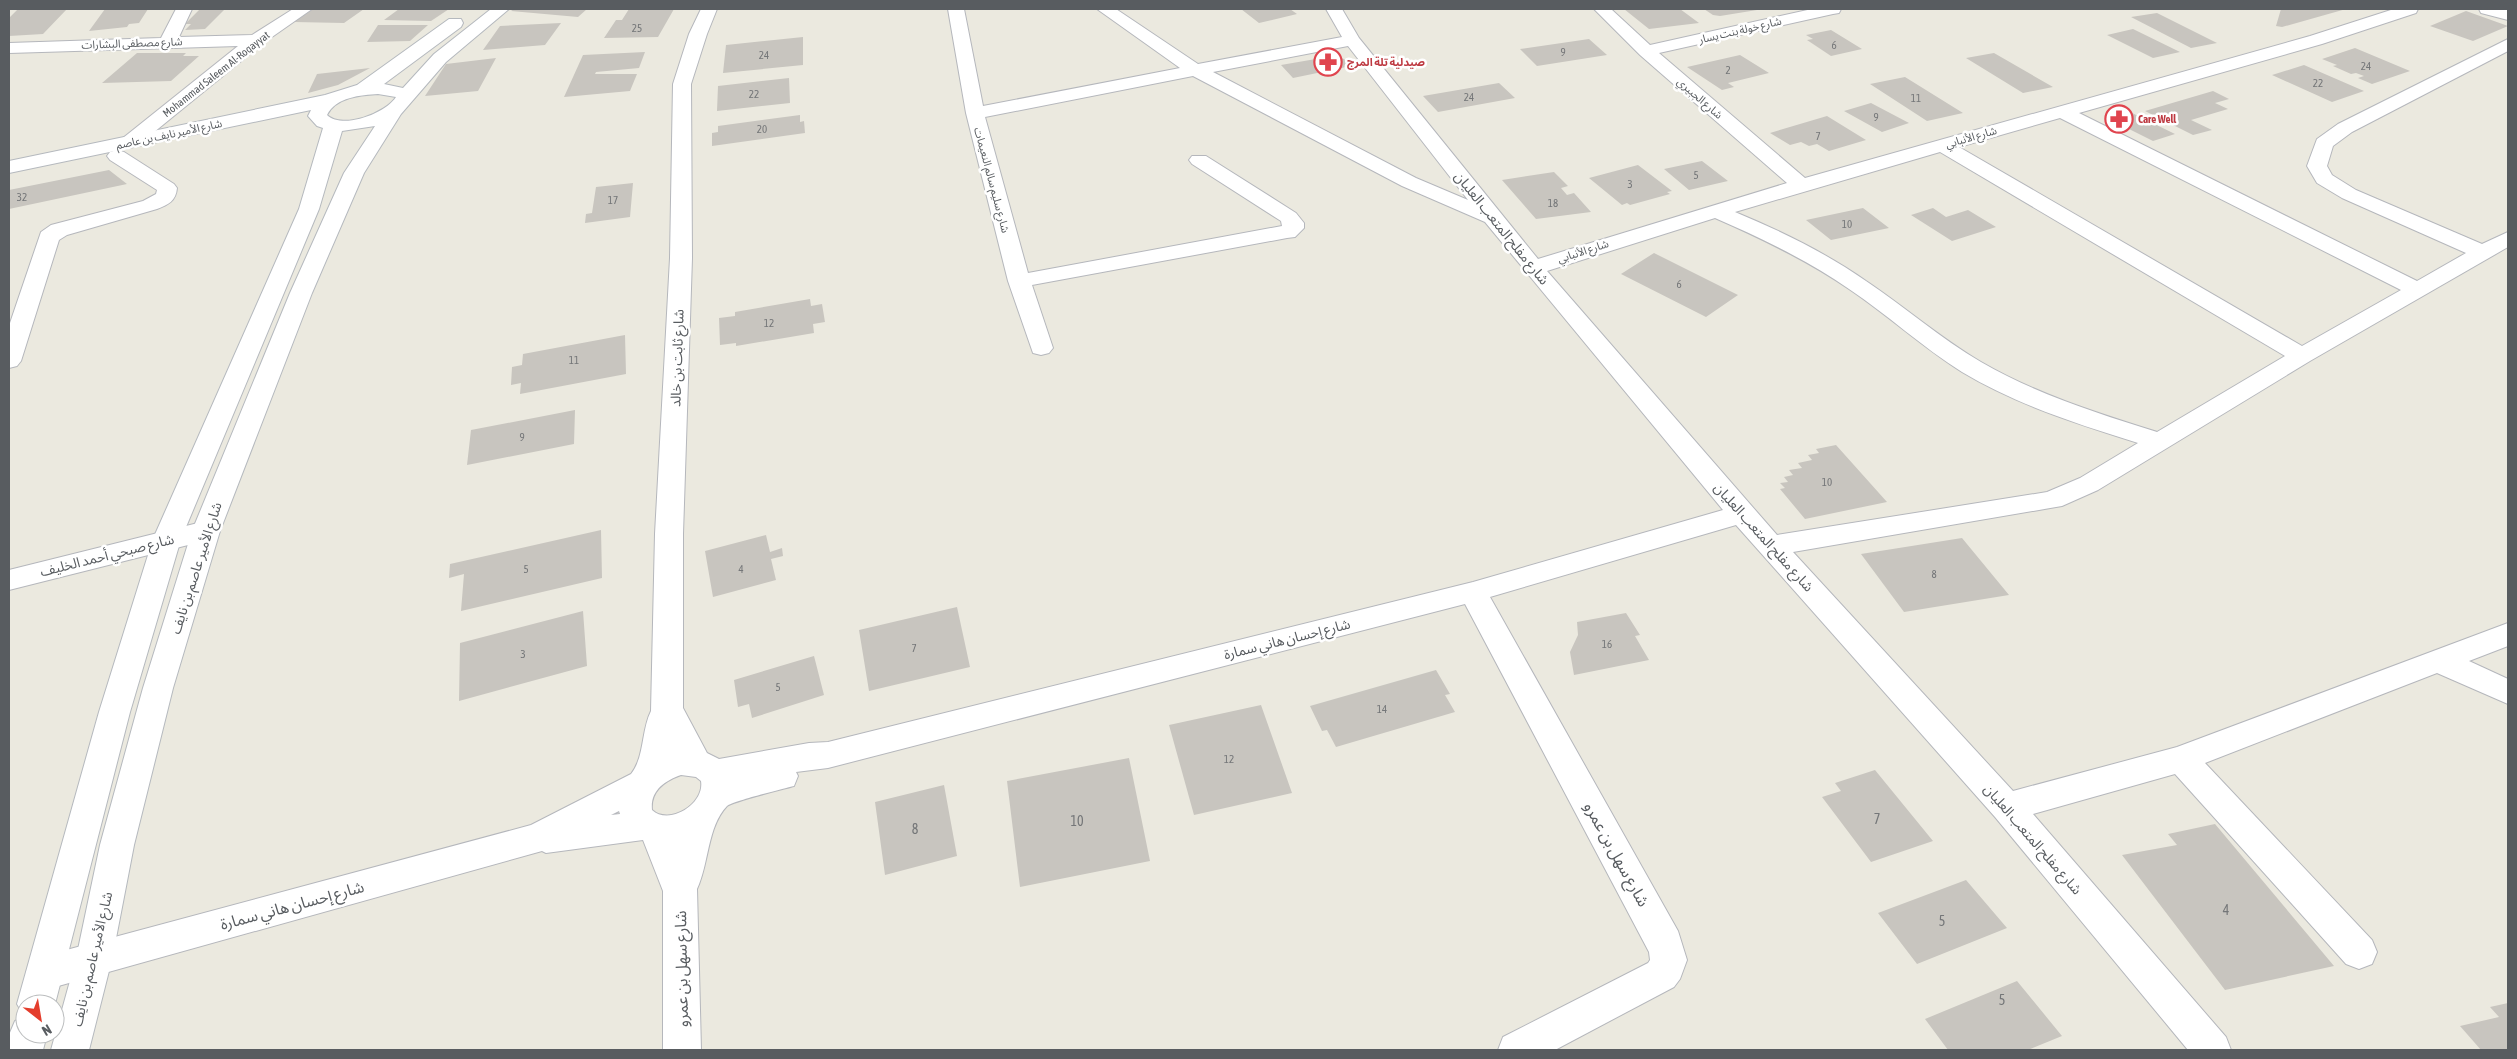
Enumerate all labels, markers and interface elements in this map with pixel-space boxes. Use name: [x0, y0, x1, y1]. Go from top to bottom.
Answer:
street label: شارع خولة بنت يسار: [1697, 15, 1783, 48]
house number: 25: [632, 22, 642, 34]
street label: Mohammad Saleem Al-Roqayyat: [160, 29, 272, 119]
street label: شارع مصطفى البشارات: [81, 35, 183, 53]
house number: 6: [1831, 39, 1837, 51]
house number: 9: [1560, 46, 1566, 58]
pharmacy icon: صيدلية تلة المرج: [1313, 47, 1343, 77]
house number: 24: [759, 49, 769, 61]
place label: صيدلية تلة المرج: [1347, 56, 1425, 70]
house number: 24: [2361, 60, 2371, 72]
house number: 2: [1725, 64, 1731, 76]
street label: شارع الجبيري: [1673, 75, 1725, 124]
house number: 22: [2313, 77, 2323, 89]
house number: 22: [749, 88, 759, 100]
house number: 24: [1464, 91, 1474, 103]
house number: 11: [1911, 92, 1921, 104]
pharmacy icon: Care Well: [2104, 104, 2134, 134]
house number: 9: [1873, 111, 1879, 123]
place label: Care Well: [2138, 113, 2177, 125]
street label: شارع الأمير نايف بن عاصم: [115, 117, 224, 154]
house number: 20: [757, 123, 767, 135]
street label: شارع الأنبابي: [1944, 124, 1999, 153]
street label: شارع سليم سالم النعيمات: [969, 126, 1012, 235]
house number: 7: [1815, 130, 1821, 142]
street label: شارع مفلح المتعب العليان: [1449, 168, 1553, 290]
house number: 5: [1693, 169, 1699, 181]
house number: 3: [1627, 178, 1633, 190]
house number: 32: [17, 191, 27, 203]
house number: 17: [608, 194, 618, 206]
house number: 18: [1548, 197, 1558, 209]
house number: 10: [1842, 218, 1852, 230]
street label: شارع الأنبابي: [1556, 237, 1611, 268]
house number: 6: [1676, 278, 1682, 290]
street label: شارع ثابت بن خالد: [667, 309, 690, 407]
house number: 12: [764, 317, 774, 329]
house number: 11: [569, 354, 579, 366]
house number: 9: [519, 431, 525, 443]
house number: 10: [1822, 476, 1832, 488]
street label: شارع مفلح المتعب العليان: [1709, 479, 1817, 597]
street label: شارع الأمير عاصم بن نايف: [167, 500, 228, 637]
street label: شارع صبحي أحمد الخليف: [38, 530, 176, 583]
house number: 5: [523, 563, 529, 575]
house number: 4: [738, 563, 744, 575]
house number: 8: [1931, 568, 1937, 580]
street label: شارع إحسان هاني سمارة: [1222, 616, 1353, 666]
house number: 16: [1602, 638, 1612, 650]
house number: 7: [911, 642, 917, 654]
house number: 3: [520, 648, 526, 660]
house number: 5: [775, 681, 781, 693]
house number: 14: [1377, 703, 1387, 715]
house number: 12: [1224, 753, 1234, 765]
street label: شارع مفلح المتعب العليان: [1978, 781, 2085, 899]
street label: شارع سهل بن عمرو: [1577, 799, 1653, 911]
house number: 7: [1874, 811, 1880, 827]
house number: 10: [1070, 813, 1084, 829]
house number: 8: [912, 821, 919, 837]
street label: شارع إحسان هاني سمارة: [218, 877, 367, 937]
street label: شارع الأمير عاصم بن نايف: [69, 890, 118, 1029]
house number: 4: [2223, 902, 2230, 918]
street label: شارع سهل بن عمرو: [671, 910, 695, 1028]
house number: 5: [1939, 913, 1945, 929]
house number: 5: [1999, 992, 2005, 1008]
north arrow: [15, 994, 65, 1044]
text: N: [39, 1021, 54, 1039]

